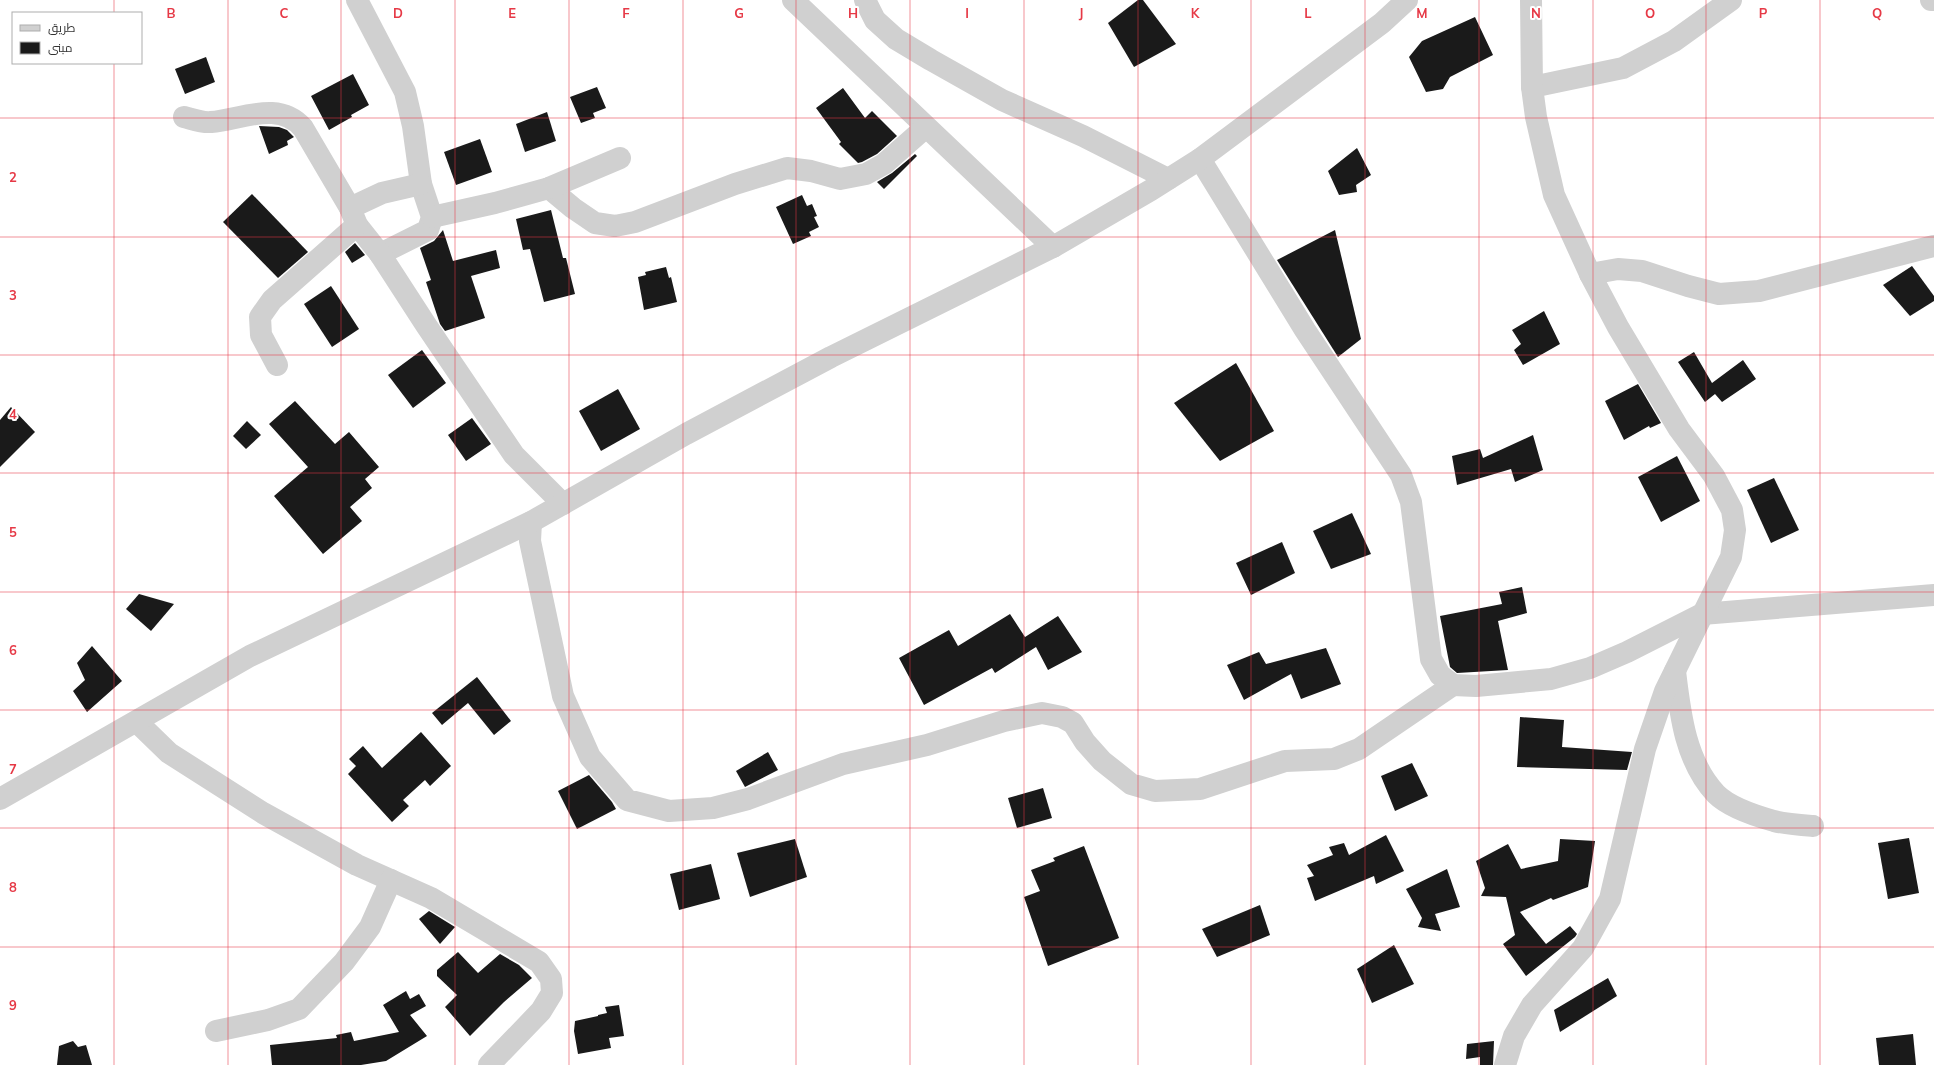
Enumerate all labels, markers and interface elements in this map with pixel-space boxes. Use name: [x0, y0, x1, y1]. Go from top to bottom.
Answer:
text: B: [167, 5, 176, 21]
text: C: [280, 5, 289, 21]
text: D: [393, 5, 403, 21]
text: E: [508, 5, 516, 21]
text: F: [622, 5, 630, 21]
text: G: [734, 5, 744, 21]
text: H: [848, 5, 858, 21]
text: I: [965, 5, 969, 21]
text: J: [1079, 5, 1083, 21]
text: K: [1191, 5, 1201, 21]
text: L: [1304, 5, 1312, 21]
text: M: [1416, 5, 1428, 21]
text: N: [1531, 5, 1541, 21]
text: O: [1645, 5, 1655, 21]
text: P: [1759, 5, 1768, 21]
text: Q: [1872, 5, 1882, 21]
legend: [12, 12, 142, 64]
text: طريق: [48, 20, 76, 35]
text: مبنى: [48, 40, 73, 55]
text: 2: [9, 169, 17, 185]
text: 3: [9, 287, 17, 303]
text: 4: [9, 406, 17, 422]
text: 5: [9, 524, 17, 540]
text: 6: [9, 642, 17, 658]
text: 7: [9, 761, 17, 777]
text: 8: [9, 879, 17, 895]
text: 9: [9, 997, 17, 1013]

